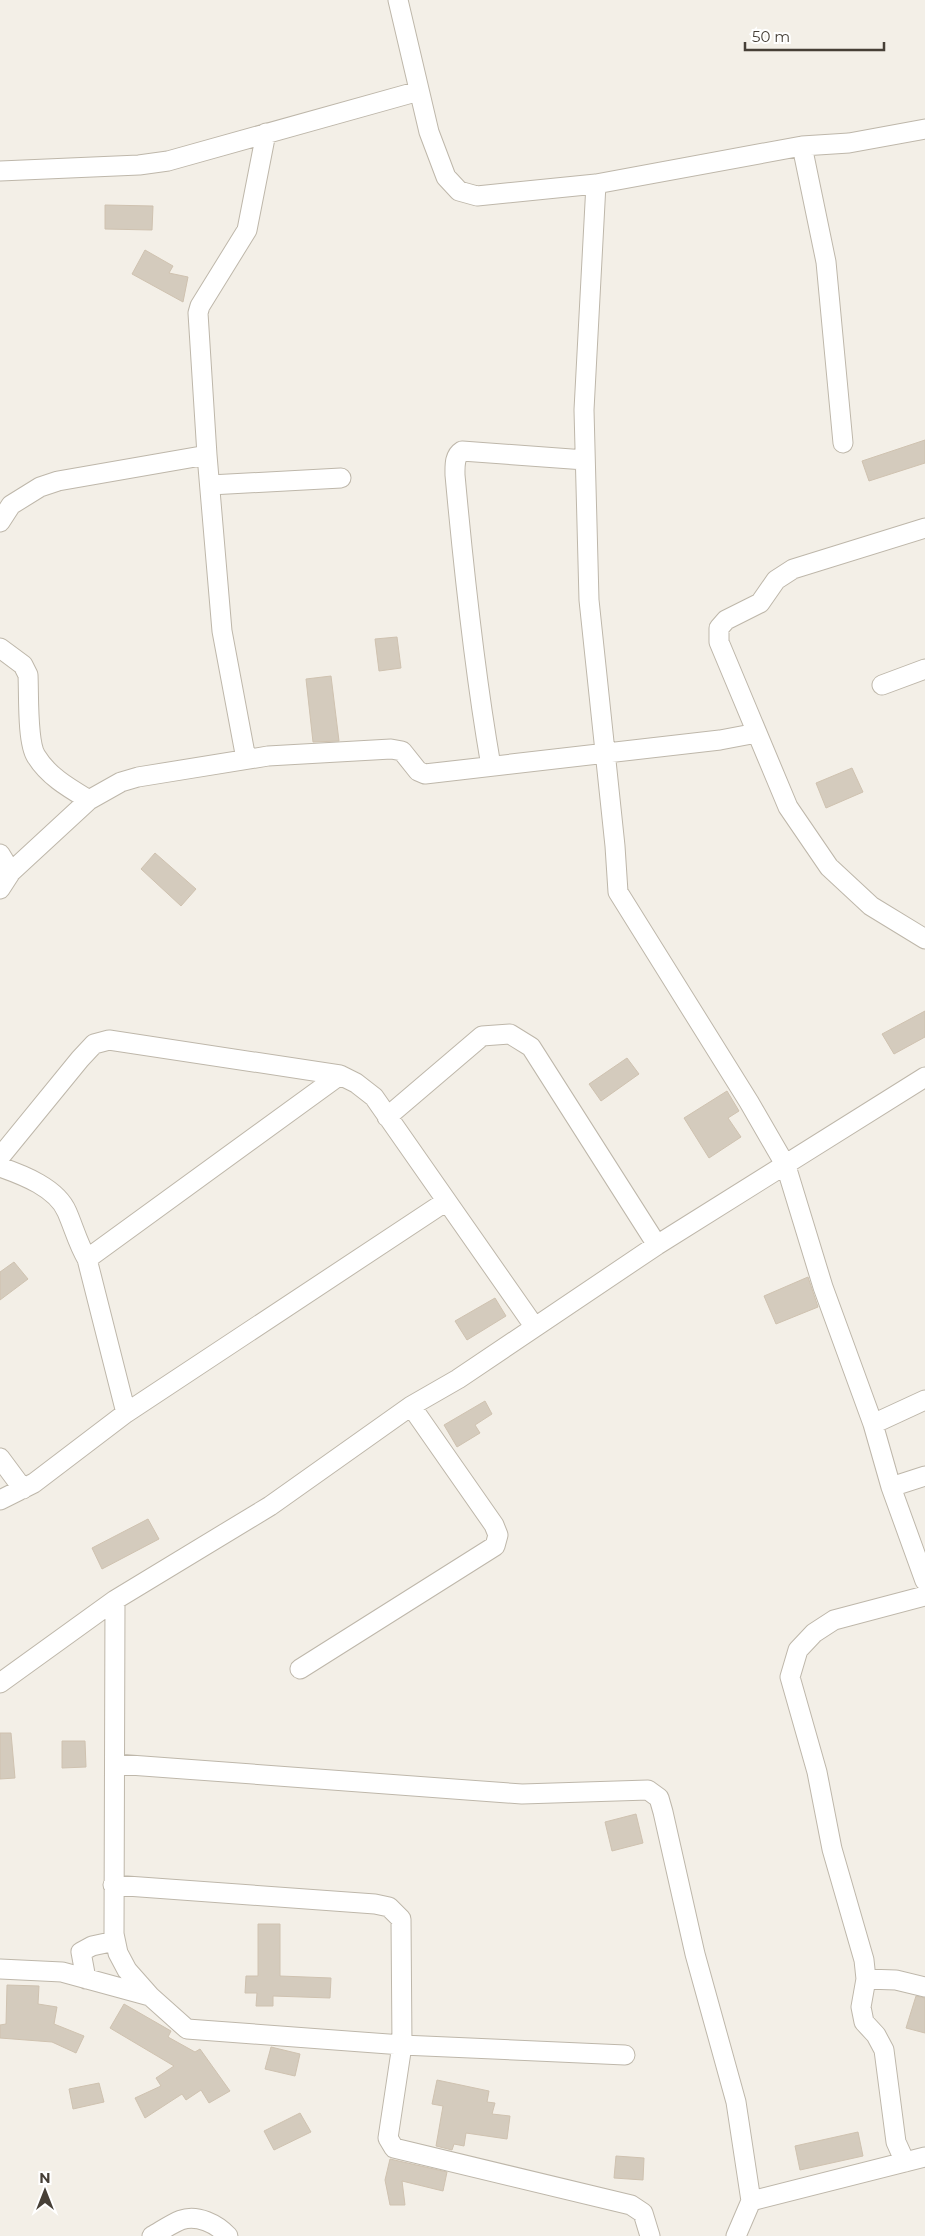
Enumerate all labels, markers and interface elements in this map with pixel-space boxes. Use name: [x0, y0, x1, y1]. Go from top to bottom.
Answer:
scale bar: [745, 20, 884, 52]
text: 50 m: [752, 27, 790, 46]
north arrow: [20, 2166, 70, 2216]
text: N: [39, 2169, 51, 2187]

